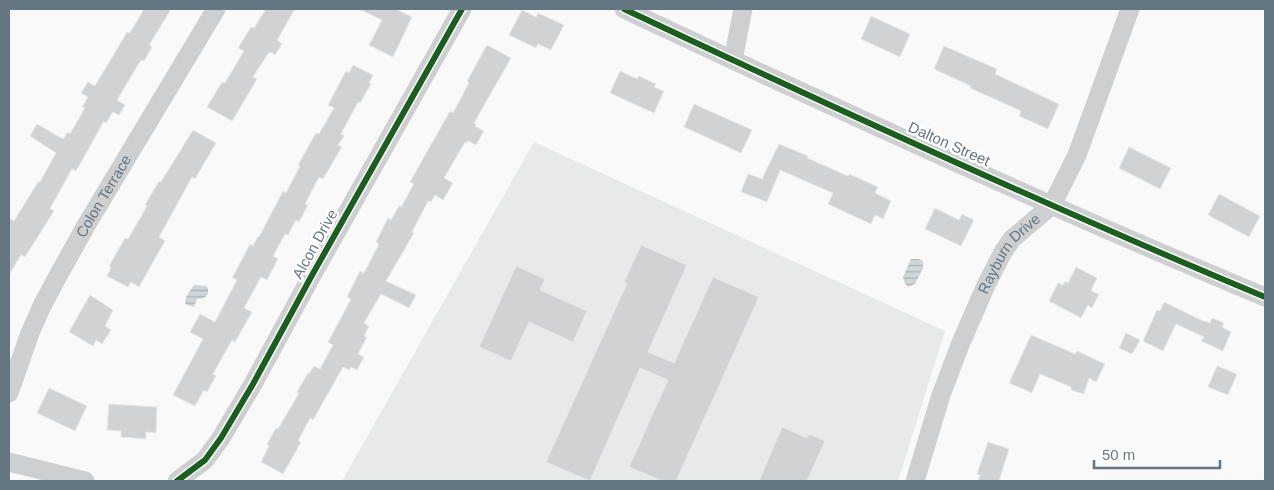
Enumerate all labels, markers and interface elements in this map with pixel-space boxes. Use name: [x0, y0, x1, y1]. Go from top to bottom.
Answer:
street label: Dalton Street: [906, 118, 993, 169]
street label: Colon Terrace: [72, 152, 134, 240]
street label: Alcon Drive: [289, 206, 341, 281]
street label: Rayburn Drive: [974, 210, 1043, 296]
scale bar: [1094, 438, 1220, 470]
text: 50 m: [1102, 446, 1135, 463]

